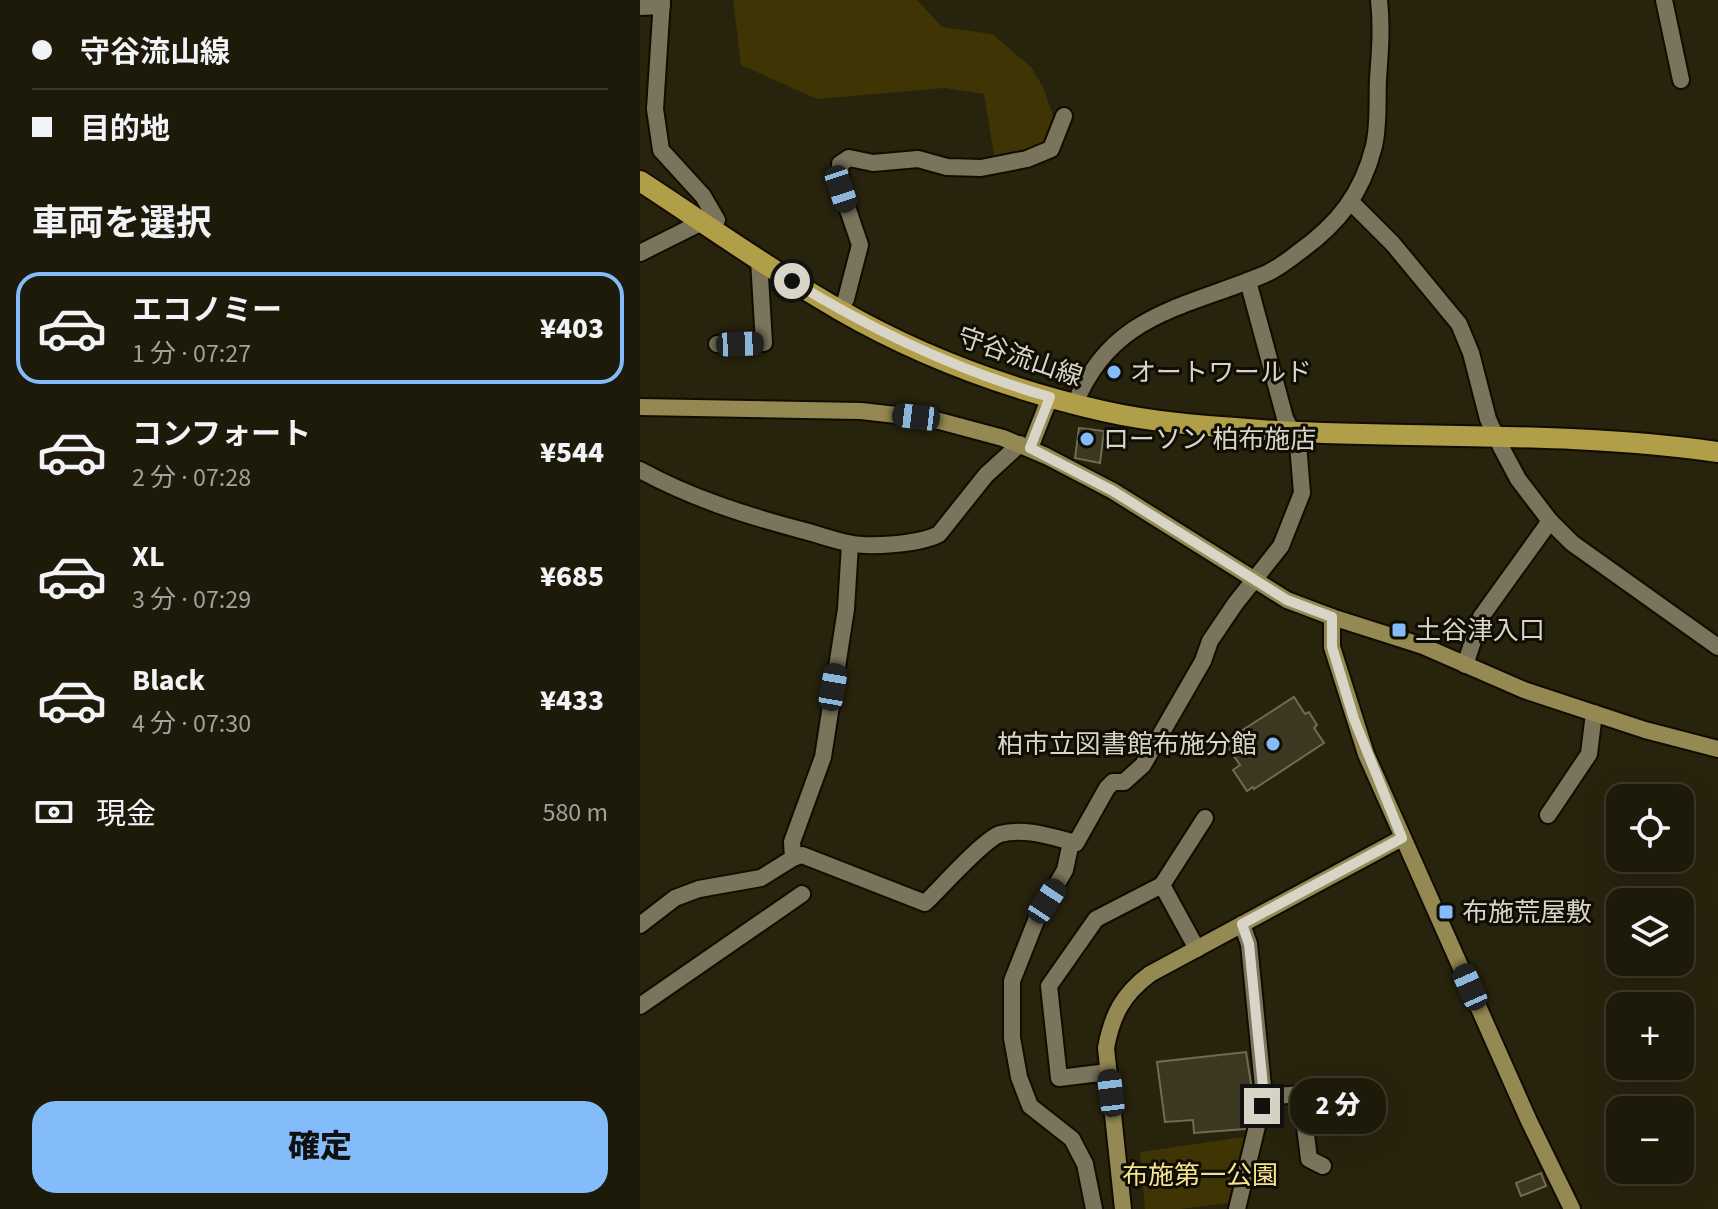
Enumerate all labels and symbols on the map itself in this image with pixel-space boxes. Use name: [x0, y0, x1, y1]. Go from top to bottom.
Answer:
car: [822, 162, 860, 216]
route start: [774, 263, 810, 299]
street label: 守谷流山線: [953, 318, 1087, 396]
car: [716, 331, 764, 357]
place label: オートワールド: [1130, 354, 1312, 391]
marker: オートワールド: [1105, 363, 1123, 381]
car: [891, 402, 941, 432]
place label: ローソン 柏布施店: [1103, 421, 1316, 458]
marker: ローソン 柏布施店: [1078, 430, 1096, 448]
place label: 土谷津入口: [1415, 612, 1545, 649]
marker: 土谷津入口: [1390, 621, 1408, 639]
car: [817, 661, 849, 713]
place label: 柏市立図書館布施分館: [997, 726, 1257, 763]
marker: 柏市立図書館布施分館: [1264, 735, 1282, 753]
car: [1024, 874, 1070, 928]
place label: 布施荒屋敷: [1462, 894, 1592, 931]
marker: 布施荒屋敷: [1437, 903, 1455, 921]
car: [1449, 960, 1491, 1014]
car: [1096, 1068, 1126, 1118]
callout: 2 分: [1290, 1078, 1386, 1134]
route end: [1244, 1088, 1280, 1124]
park label: 布施第一公園: [1122, 1157, 1278, 1194]

